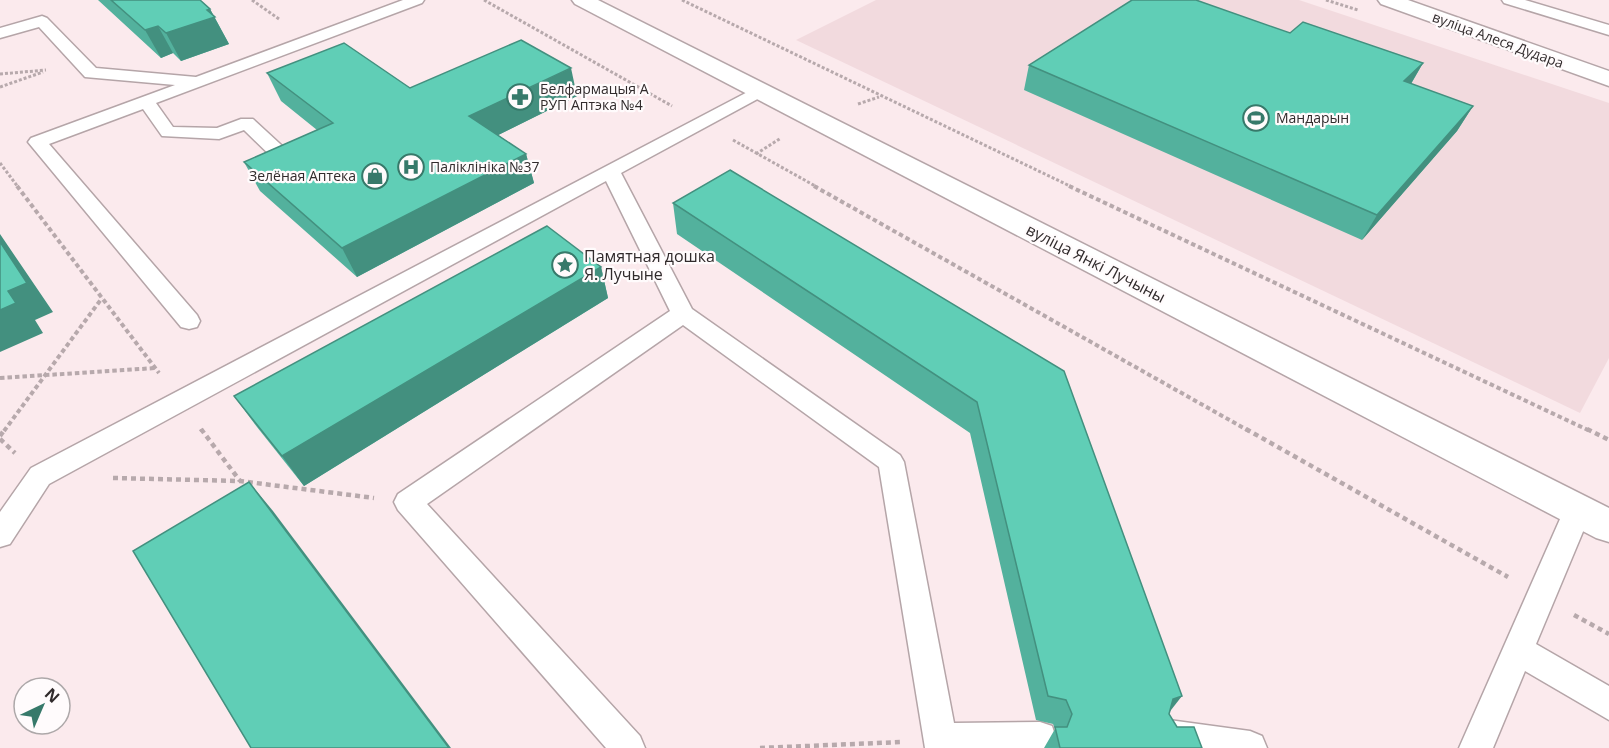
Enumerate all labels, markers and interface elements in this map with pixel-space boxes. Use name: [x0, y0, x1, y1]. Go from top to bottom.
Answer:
street label: вуліца Алеся Дудара: [1430, 7, 1566, 72]
place label: Белфармацыя А РУП Аптэка №4: [540, 79, 649, 114]
pharmacy icon: Белфармацыя А РУП Аптэка №4: [505, 82, 535, 112]
sports icon: Мандарын: [1241, 103, 1271, 133]
place label: Мандарын: [1276, 108, 1349, 127]
hospital icon: Паліклініка №37: [396, 152, 426, 182]
place label: Паліклініка №37: [430, 157, 540, 176]
shop icon: Зелёная Аптека: [360, 161, 390, 191]
place label: Зелёная Аптека: [249, 166, 356, 185]
street label: вуліца Янкі Лучыны: [1022, 218, 1170, 308]
place label: Памятная дошка Я. Лучыне: [584, 245, 715, 285]
place icon: Памятная дошка Я. Лучыне: [550, 250, 580, 280]
north arrow: [12, 676, 72, 736]
text: N: [40, 683, 65, 708]

